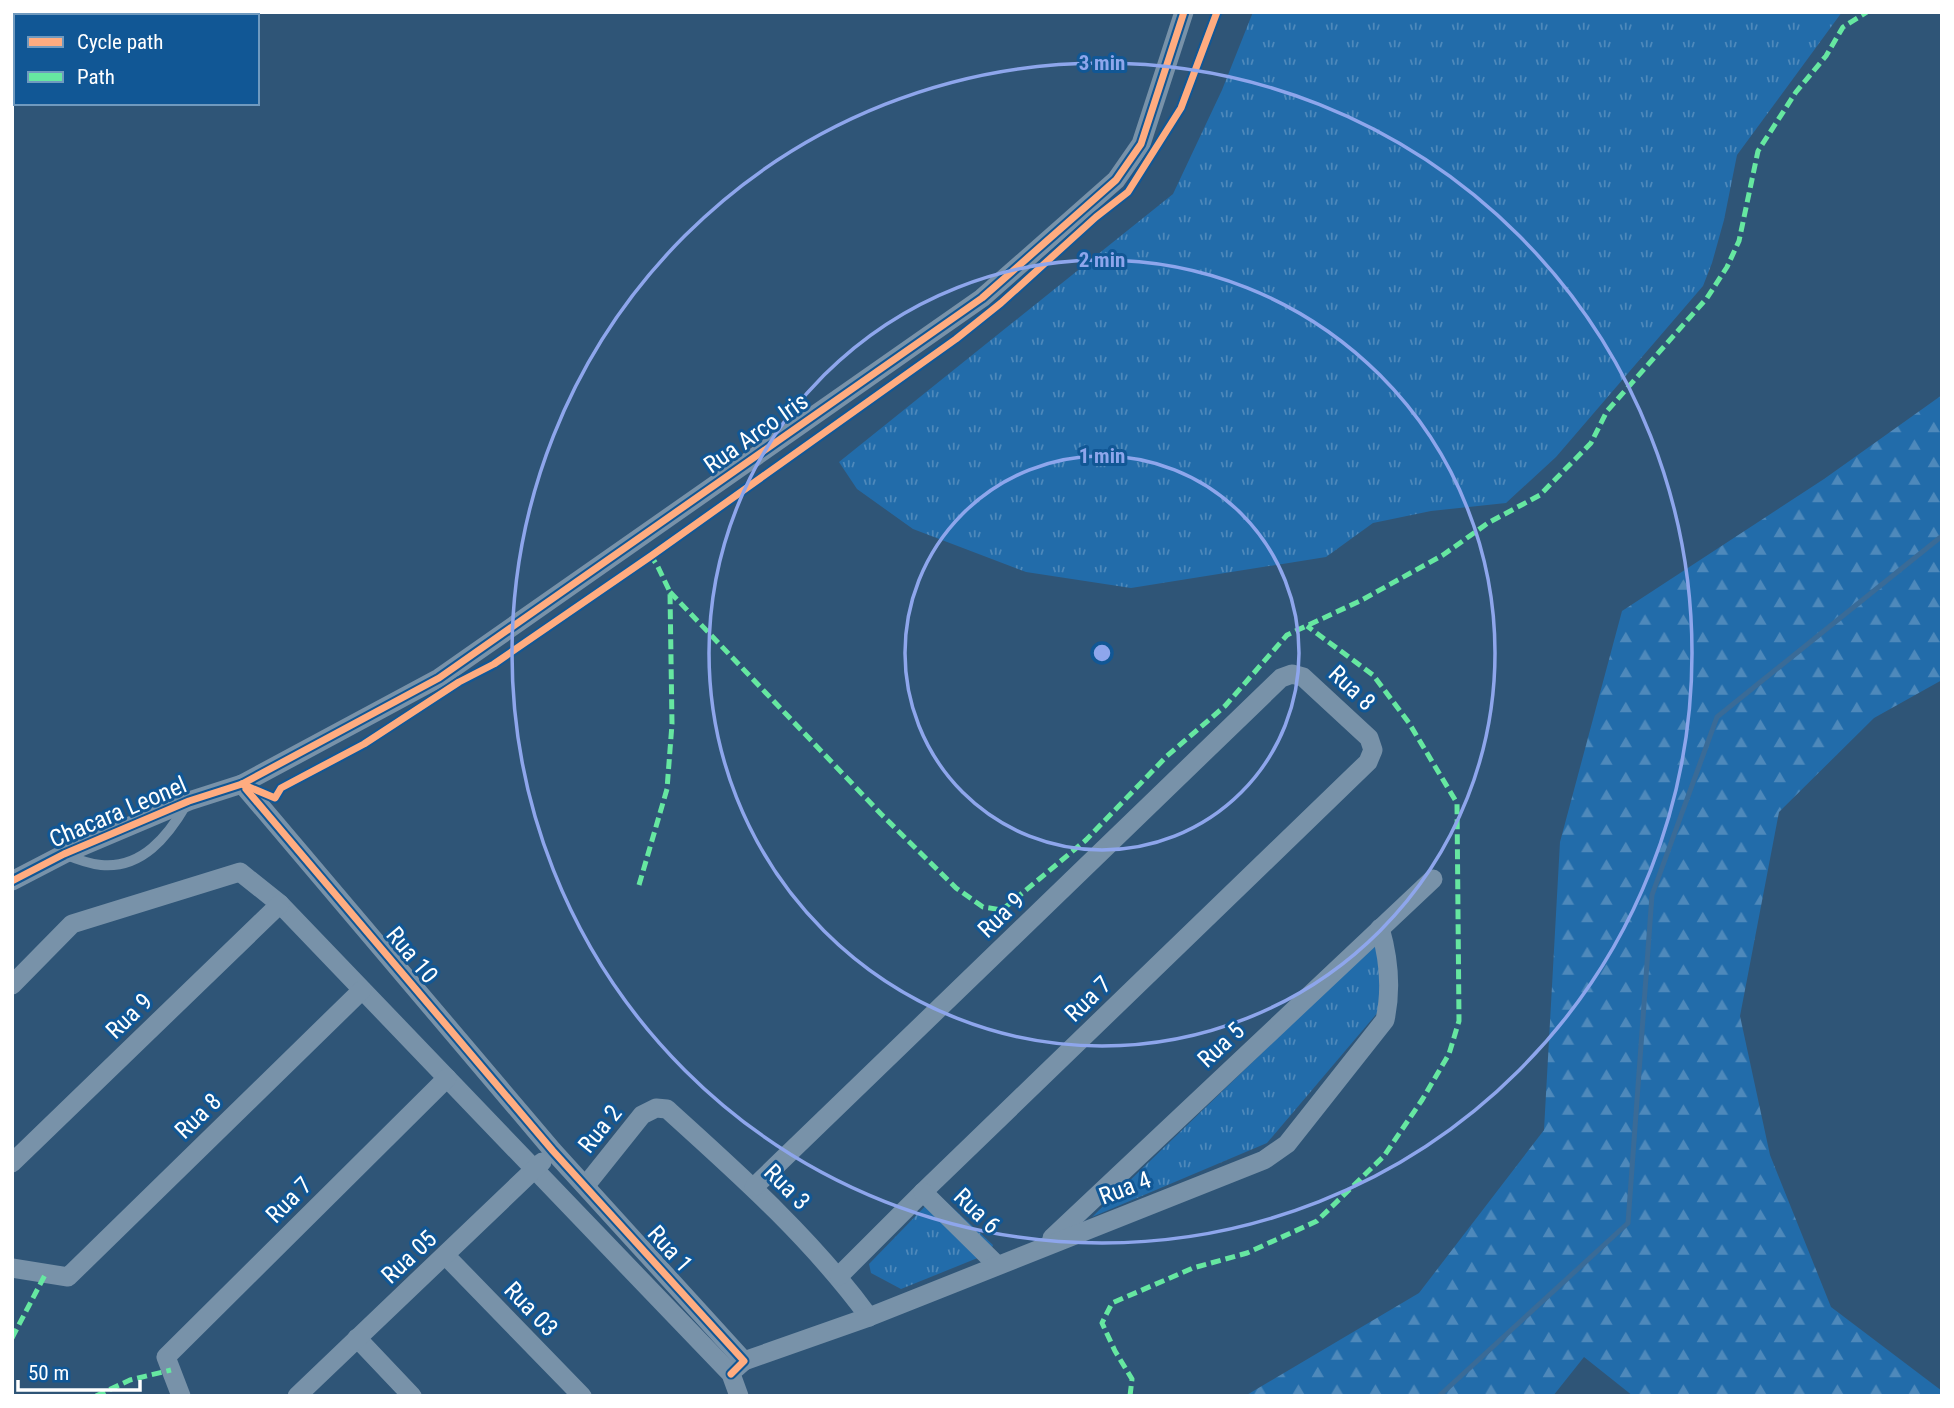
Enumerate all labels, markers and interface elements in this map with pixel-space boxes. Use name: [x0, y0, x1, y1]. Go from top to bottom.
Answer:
legend: [14, 14, 259, 105]
text: Cycle path: [77, 30, 163, 54]
text: 3 min: [1079, 51, 1125, 75]
text: Path: [77, 65, 115, 89]
text: 2 min: [1079, 248, 1125, 272]
street label: Rua Arco Iris: [699, 387, 813, 479]
text: 1 min: [1079, 444, 1125, 468]
centre of rings: [1090, 641, 1114, 665]
street label: Rua 8: [1323, 660, 1381, 716]
street label: Chacara Leonel: [45, 771, 191, 853]
street label: Rua 9: [972, 886, 1030, 944]
street label: Rua 10: [380, 921, 444, 989]
street label: Rua 7: [1059, 970, 1117, 1028]
street label: Rua 9: [100, 987, 158, 1045]
street label: Rua 5: [1192, 1017, 1250, 1073]
street label: Rua 8: [169, 1087, 227, 1145]
street label: Rua 2: [572, 1100, 628, 1158]
street label: Rua 3: [758, 1158, 816, 1216]
street label: Rua 4: [1095, 1165, 1155, 1211]
street label: Rua 7: [260, 1171, 318, 1229]
street label: Rua 6: [948, 1182, 1006, 1240]
street label: Rua 1: [642, 1220, 698, 1278]
street label: Rua 05: [376, 1225, 442, 1289]
street label: Rua 03: [498, 1276, 564, 1342]
scale bar: [18, 1348, 140, 1392]
text: 50 m: [28, 1361, 69, 1385]

